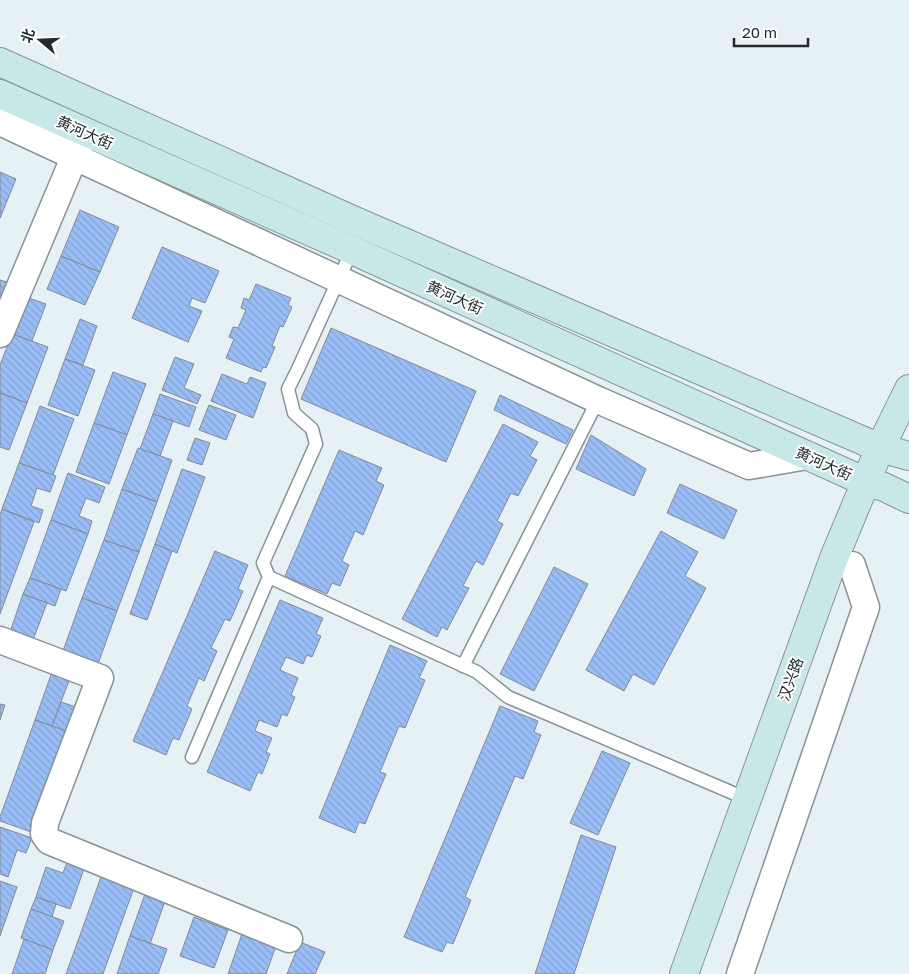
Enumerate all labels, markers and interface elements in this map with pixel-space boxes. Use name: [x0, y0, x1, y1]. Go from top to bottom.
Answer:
north arrow: [15, 15, 65, 65]
scale bar: [734, 15, 808, 47]
text: 20 m: [742, 23, 777, 41]
text: 北: [17, 26, 38, 45]
street label: 黄河大街: [54, 112, 116, 152]
street label: 黄河大街: [424, 277, 486, 317]
street label: 黄河大街: [793, 443, 855, 483]
street label: 汉兴路: [774, 655, 806, 703]

